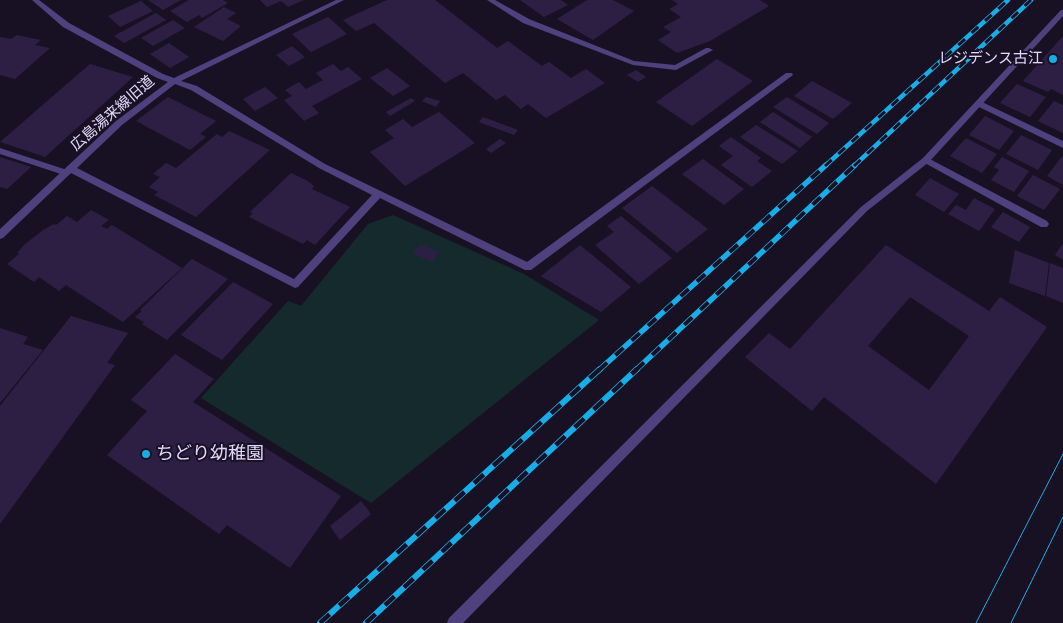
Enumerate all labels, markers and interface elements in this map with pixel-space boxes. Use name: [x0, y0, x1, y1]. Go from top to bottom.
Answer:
place label: レジデンス古江: [938, 50, 1043, 68]
marker: レジデンス古江: [1047, 53, 1059, 65]
street label: 広島湯来線旧道: [67, 73, 159, 155]
place label: ちどり幼稚園: [156, 443, 264, 465]
marker: ちどり幼稚園: [140, 448, 152, 460]

